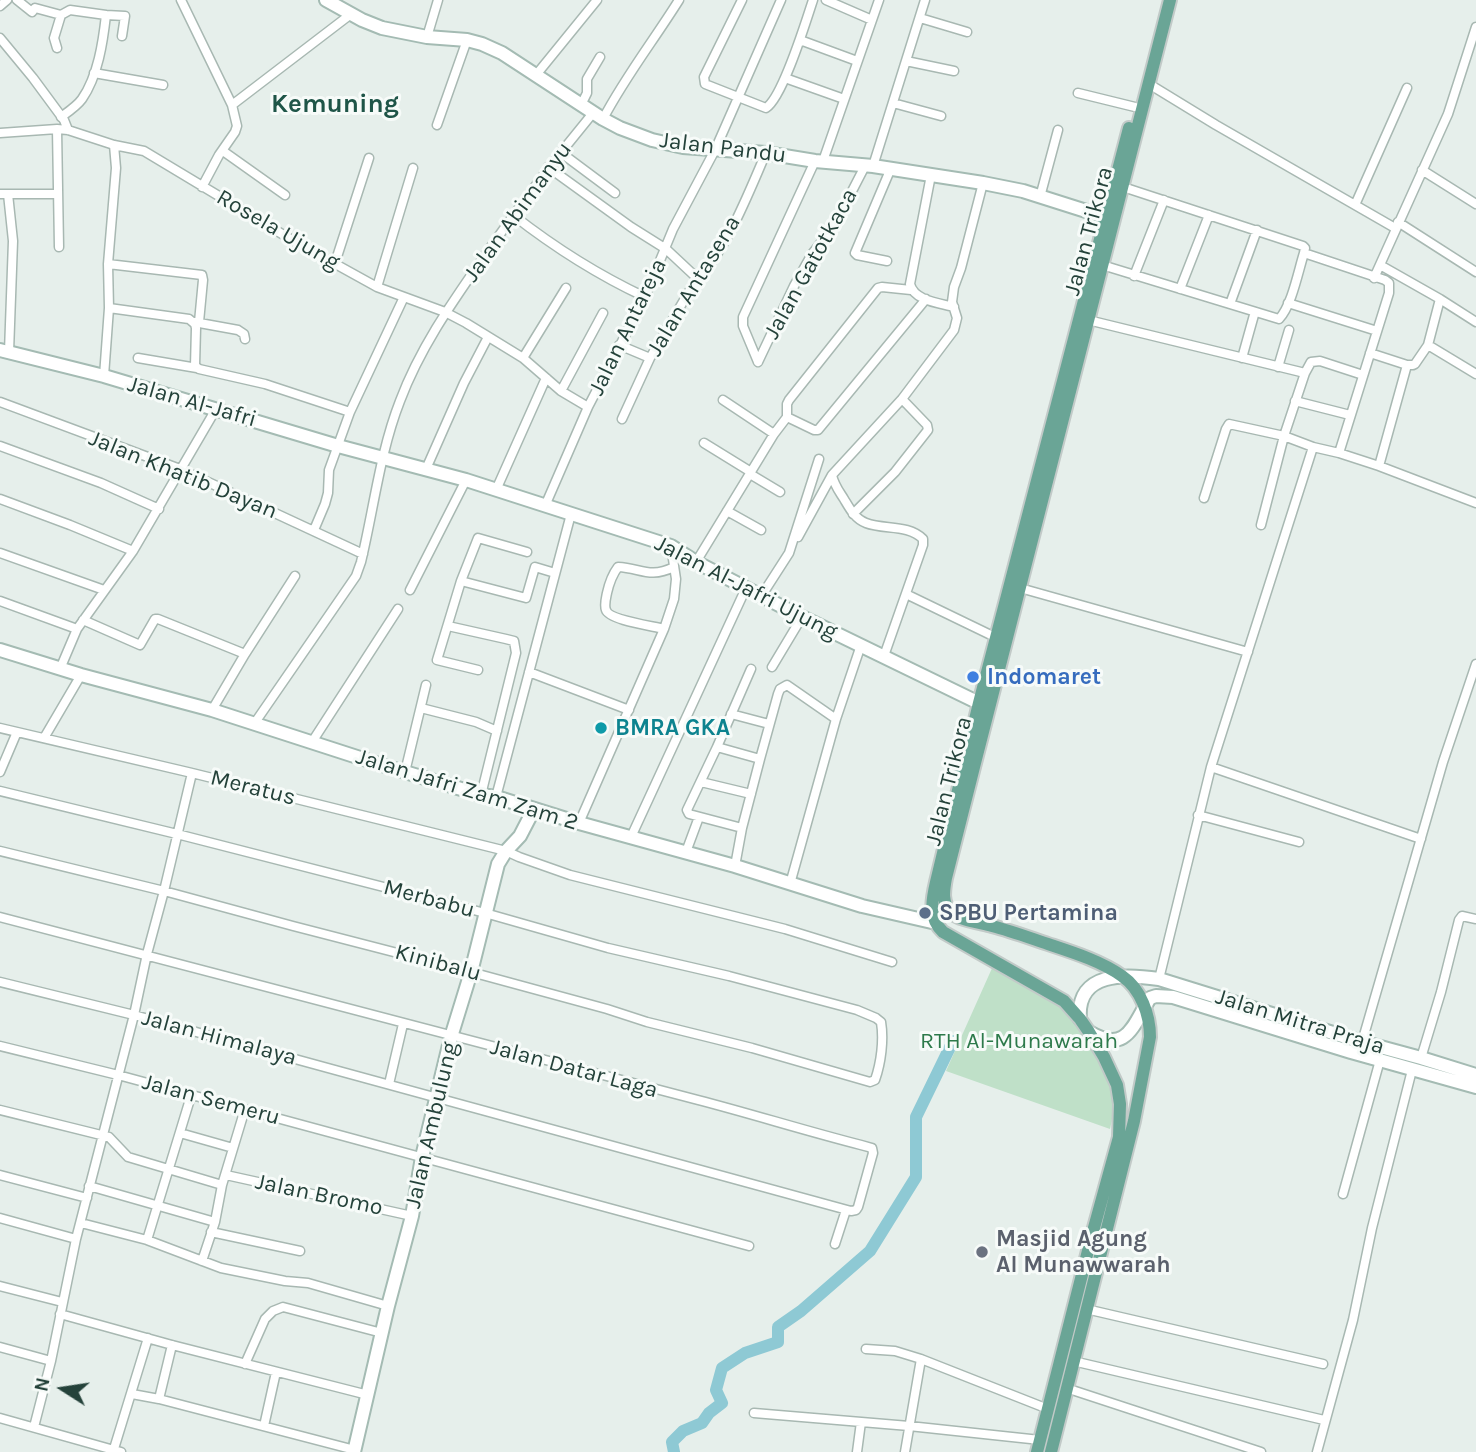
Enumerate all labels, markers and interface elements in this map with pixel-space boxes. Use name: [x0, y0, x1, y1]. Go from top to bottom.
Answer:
district label: Kemuning: [271, 89, 399, 121]
street label: Jalan Pandu: [658, 127, 788, 169]
street label: Jalan Abimanyu: [458, 136, 578, 288]
street label: Jalan Trikora: [1059, 164, 1119, 298]
street label: Rosela Ujung: [211, 184, 345, 276]
street label: Jalan Gatotkaca: [758, 184, 864, 344]
street label: Jalan Antasena: [641, 211, 747, 361]
street label: Jalan Antareja: [583, 254, 673, 400]
street label: Jalan Al-Jafri: [124, 370, 260, 434]
street label: Jalan Khatib Dayan: [85, 425, 281, 525]
street label: Jalan Al-Jafri Ujung: [650, 530, 842, 646]
place label: Indomaret: [987, 663, 1101, 691]
marker: Indomaret: [965, 669, 981, 685]
place label: BMRA GKA: [615, 714, 730, 742]
street label: Jalan Trikora: [920, 714, 978, 848]
marker: BMRA GKA: [593, 720, 609, 736]
street label: Jalan Jafri Zam Zam 2: [353, 743, 581, 837]
street label: Meratus: [207, 764, 299, 812]
street label: Merbabu: [380, 874, 478, 924]
place label: SPBU Pertamina: [939, 899, 1118, 927]
marker: SPBU Pertamina: [917, 905, 933, 921]
street label: Kinibalu: [392, 938, 484, 988]
street label: Jalan Mitra Praja: [1212, 983, 1388, 1061]
street label: Jalan Himalaya: [139, 1004, 299, 1072]
park label: RTH Al-Munawarah: [920, 1027, 1118, 1055]
street label: Jalan Datar Laga: [487, 1033, 661, 1105]
street label: Jalan Ambulung: [399, 1039, 465, 1211]
street label: Jalan Semeru: [139, 1068, 283, 1132]
street label: Jalan Bromo: [253, 1168, 385, 1222]
place label: Masjid Agung Al Munawwarah: [996, 1225, 1171, 1279]
marker: Masjid Agung Al Munawwarah: [974, 1244, 990, 1260]
north arrow: [28, 1354, 98, 1424]
text: N: [30, 1376, 55, 1394]

